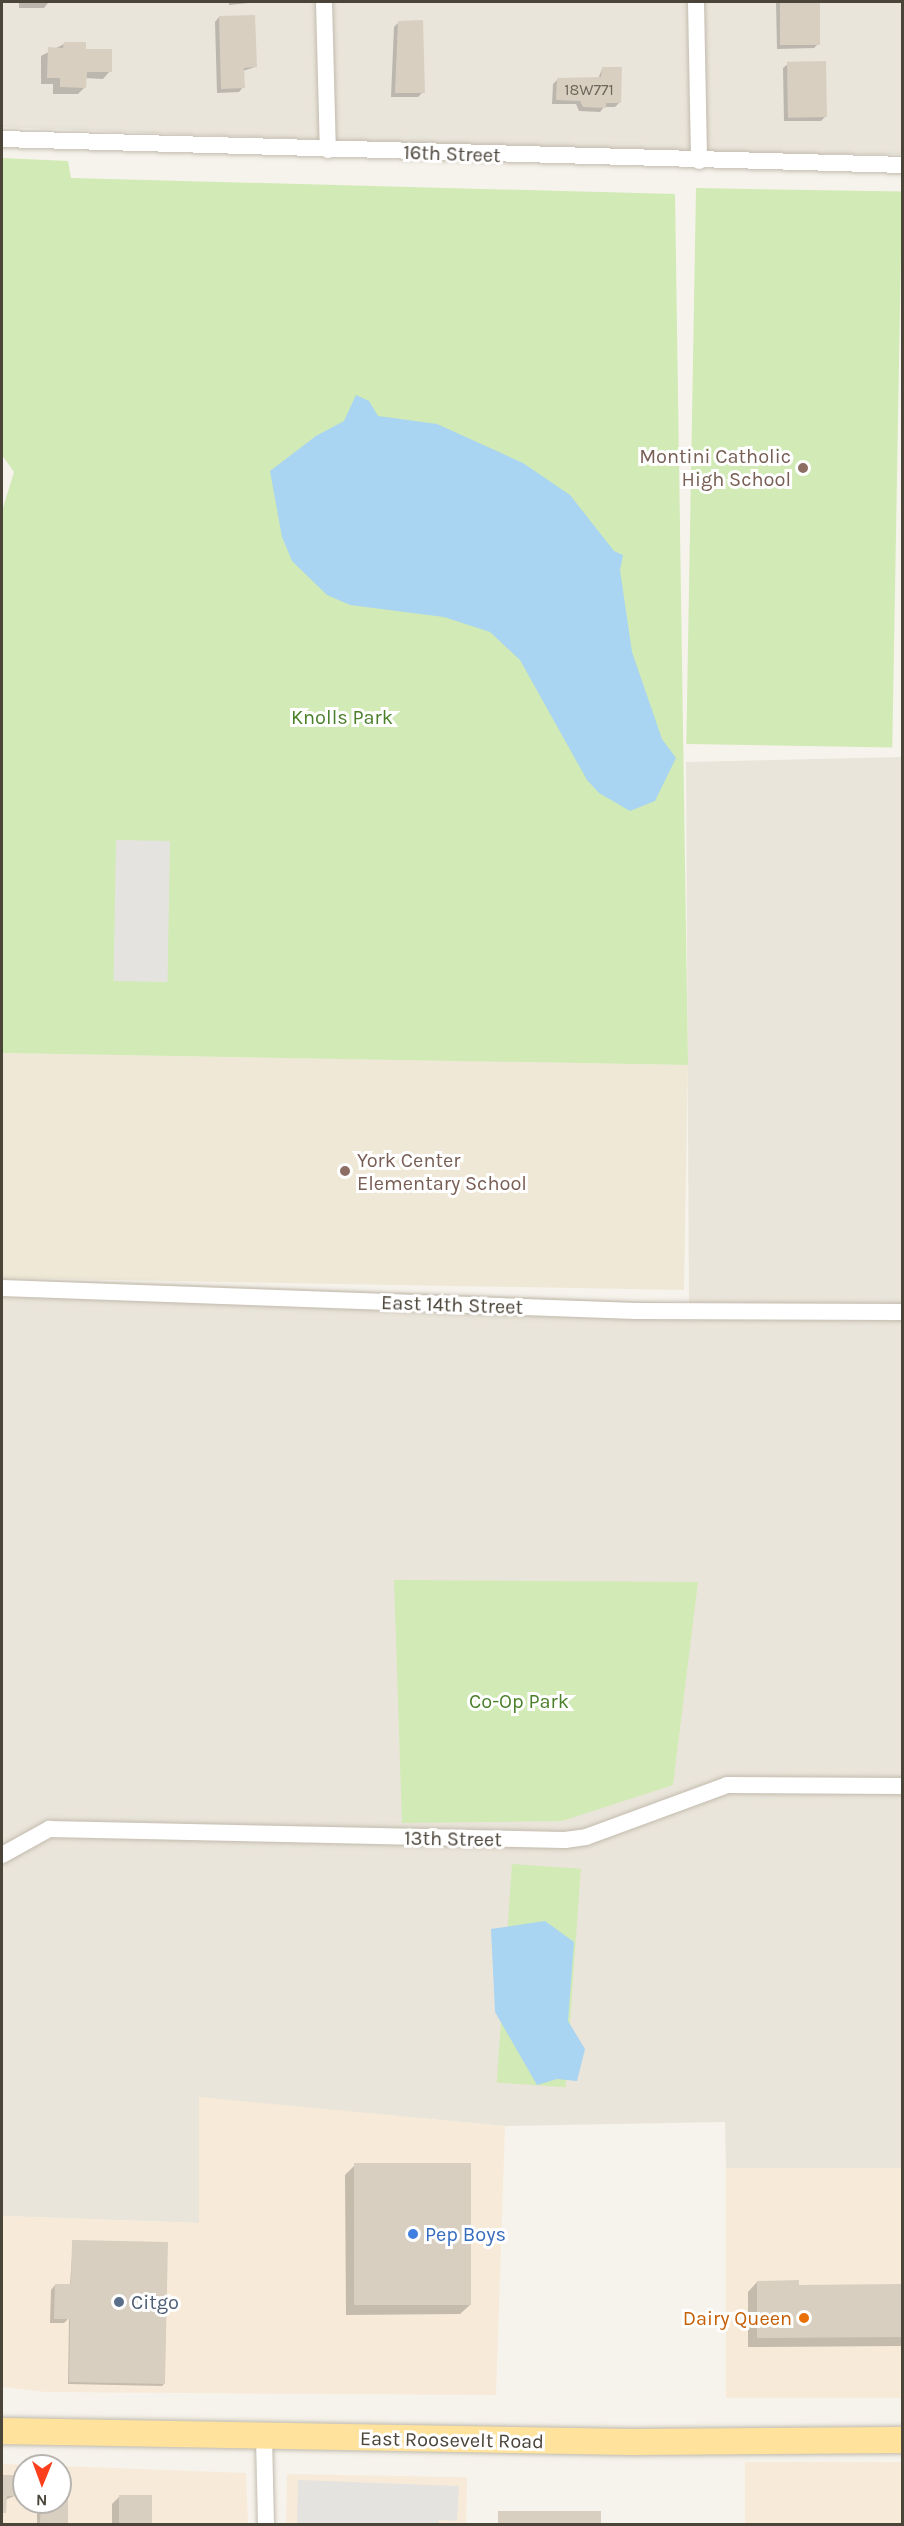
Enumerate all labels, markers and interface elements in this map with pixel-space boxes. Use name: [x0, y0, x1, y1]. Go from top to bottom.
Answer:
house number: 18W771: [564, 80, 614, 100]
street label: 16th Street: [403, 140, 501, 168]
place label: Montini Catholic High School: [639, 444, 791, 491]
marker: Montini Catholic High School: [796, 461, 810, 475]
park label: Knolls Park: [291, 705, 393, 729]
place label: York Center Elementary School: [357, 1148, 527, 1195]
marker: York Center Elementary School: [338, 1164, 352, 1178]
street label: East 14th Street: [381, 1291, 523, 1319]
park label: Co-Op Park: [469, 1689, 569, 1713]
street label: 13th Street: [404, 1826, 502, 1852]
place label: Pep Boys: [425, 2222, 506, 2246]
marker: Pep Boys: [406, 2227, 420, 2241]
place label: Citgo: [131, 2290, 179, 2314]
marker: Citgo: [112, 2295, 126, 2309]
place label: Dairy Queen: [683, 2306, 792, 2330]
marker: Dairy Queen: [797, 2311, 811, 2325]
street label: East Roosevelt Road: [360, 2426, 544, 2454]
north arrow: [12, 2454, 72, 2514]
text: N: [36, 2491, 48, 2510]

